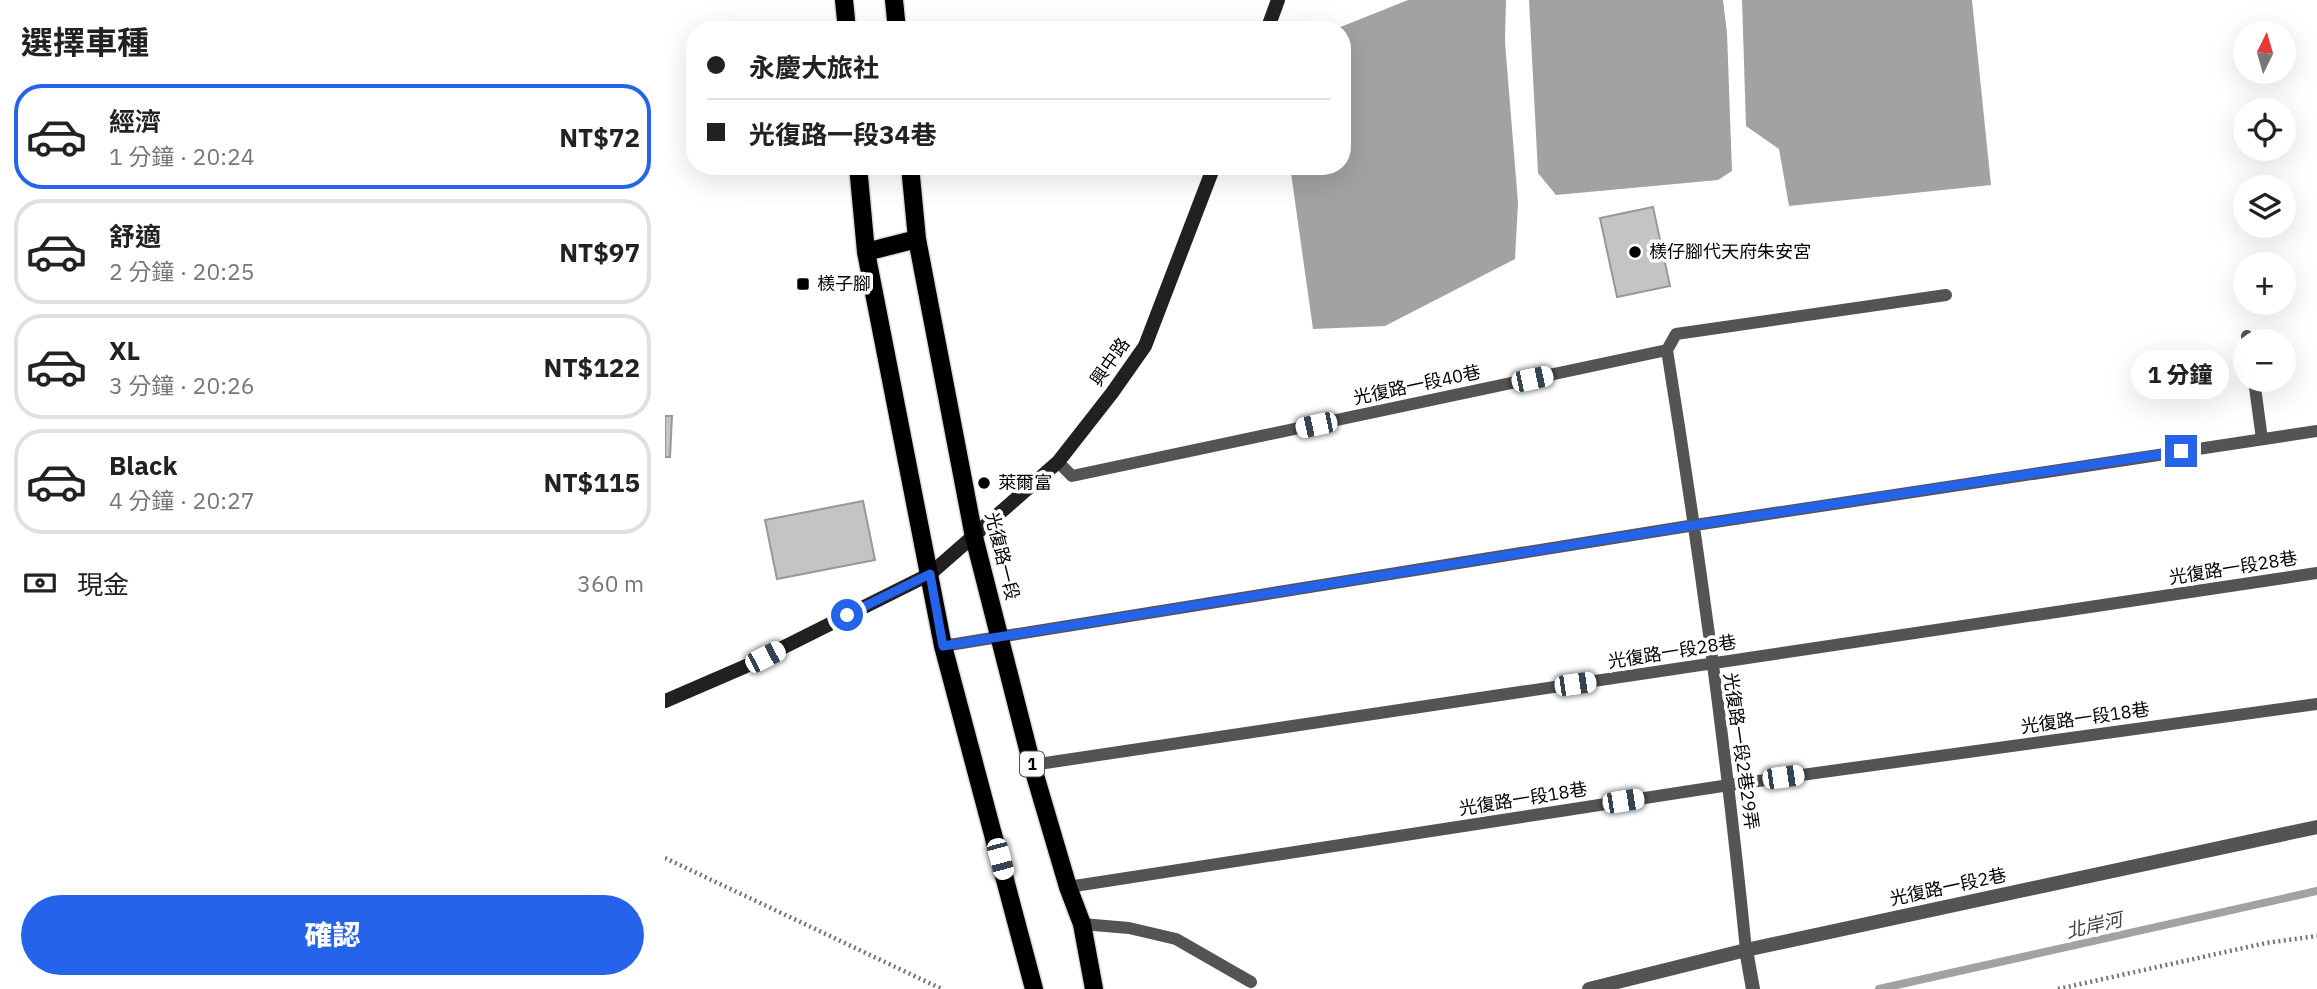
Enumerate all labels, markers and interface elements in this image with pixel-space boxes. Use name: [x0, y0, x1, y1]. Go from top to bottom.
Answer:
text: 選擇車種: [21, 21, 149, 63]
north arrow: [2233, 21, 2296, 84]
map controls: [2233, 21, 2296, 392]
text: 永慶大旅社: [749, 50, 879, 84]
button: locate: [2233, 98, 2296, 161]
text: 經濟: [109, 104, 161, 138]
icon: car: [25, 105, 88, 168]
text: 光復路一段34巷: [749, 117, 936, 151]
text: NT$72: [559, 120, 640, 154]
text: 1 分鐘 · 20:24: [109, 141, 255, 171]
button: layers: [2233, 175, 2296, 238]
text: 舒適: [109, 219, 161, 253]
icon: car: [25, 220, 88, 283]
text: NT$97: [559, 235, 640, 269]
place label: 檨仔腳代天府朱安宮: [1649, 240, 1811, 263]
marker: 檨仔腳代天府朱安宮: [1627, 244, 1643, 260]
button: +: [2233, 252, 2296, 315]
text: 2 分鐘 · 20:25: [109, 256, 255, 286]
place label: 檨子腳: [817, 272, 871, 295]
marker: 檨子腳: [795, 276, 811, 292]
button: −: [2233, 329, 2296, 392]
text: XL: [109, 333, 140, 367]
street label: 興中路: [1085, 333, 1134, 390]
icon: car: [25, 335, 88, 398]
text: NT$122: [544, 350, 640, 384]
callout: 1 分鐘: [2132, 350, 2230, 398]
text: 1 分鐘: [2147, 359, 2213, 389]
street label: 光復路一段40巷: [1351, 360, 1483, 409]
car: [1510, 364, 1555, 394]
text: 3 分鐘 · 20:26: [109, 370, 255, 400]
car: [1294, 410, 1339, 440]
route end: [2165, 435, 2197, 467]
text: Black: [109, 448, 177, 482]
icon: car: [25, 450, 88, 513]
text: NT$115: [544, 465, 640, 499]
place label: 萊爾富: [998, 471, 1052, 494]
marker: 萊爾富: [976, 475, 992, 491]
text: 4 分鐘 · 20:27: [109, 485, 255, 515]
street label: 光復路一段: [980, 509, 1025, 602]
street label: 光復路一段28巷: [2167, 546, 2299, 589]
icon: cash: [21, 564, 59, 602]
text: 現金: [77, 567, 129, 601]
text: 360 m: [577, 568, 644, 598]
route start: [831, 599, 863, 631]
street label: 光復路一段28巷: [1606, 630, 1738, 673]
car: [742, 638, 789, 676]
car: [1553, 671, 1598, 697]
street label: 光復路一段2巷29弄: [1719, 671, 1764, 831]
street label: 光復路一段18巷: [2019, 697, 2151, 738]
road number: 1: [1020, 751, 1044, 776]
car: [1761, 764, 1806, 790]
street label: 光復路一段18巷: [1457, 777, 1589, 820]
car: [1601, 787, 1646, 815]
car: [985, 836, 1016, 882]
street label: 光復路一段2巷: [1887, 863, 2008, 910]
button: 確認: [21, 895, 644, 975]
water label: 北岸河: [2064, 906, 2128, 943]

